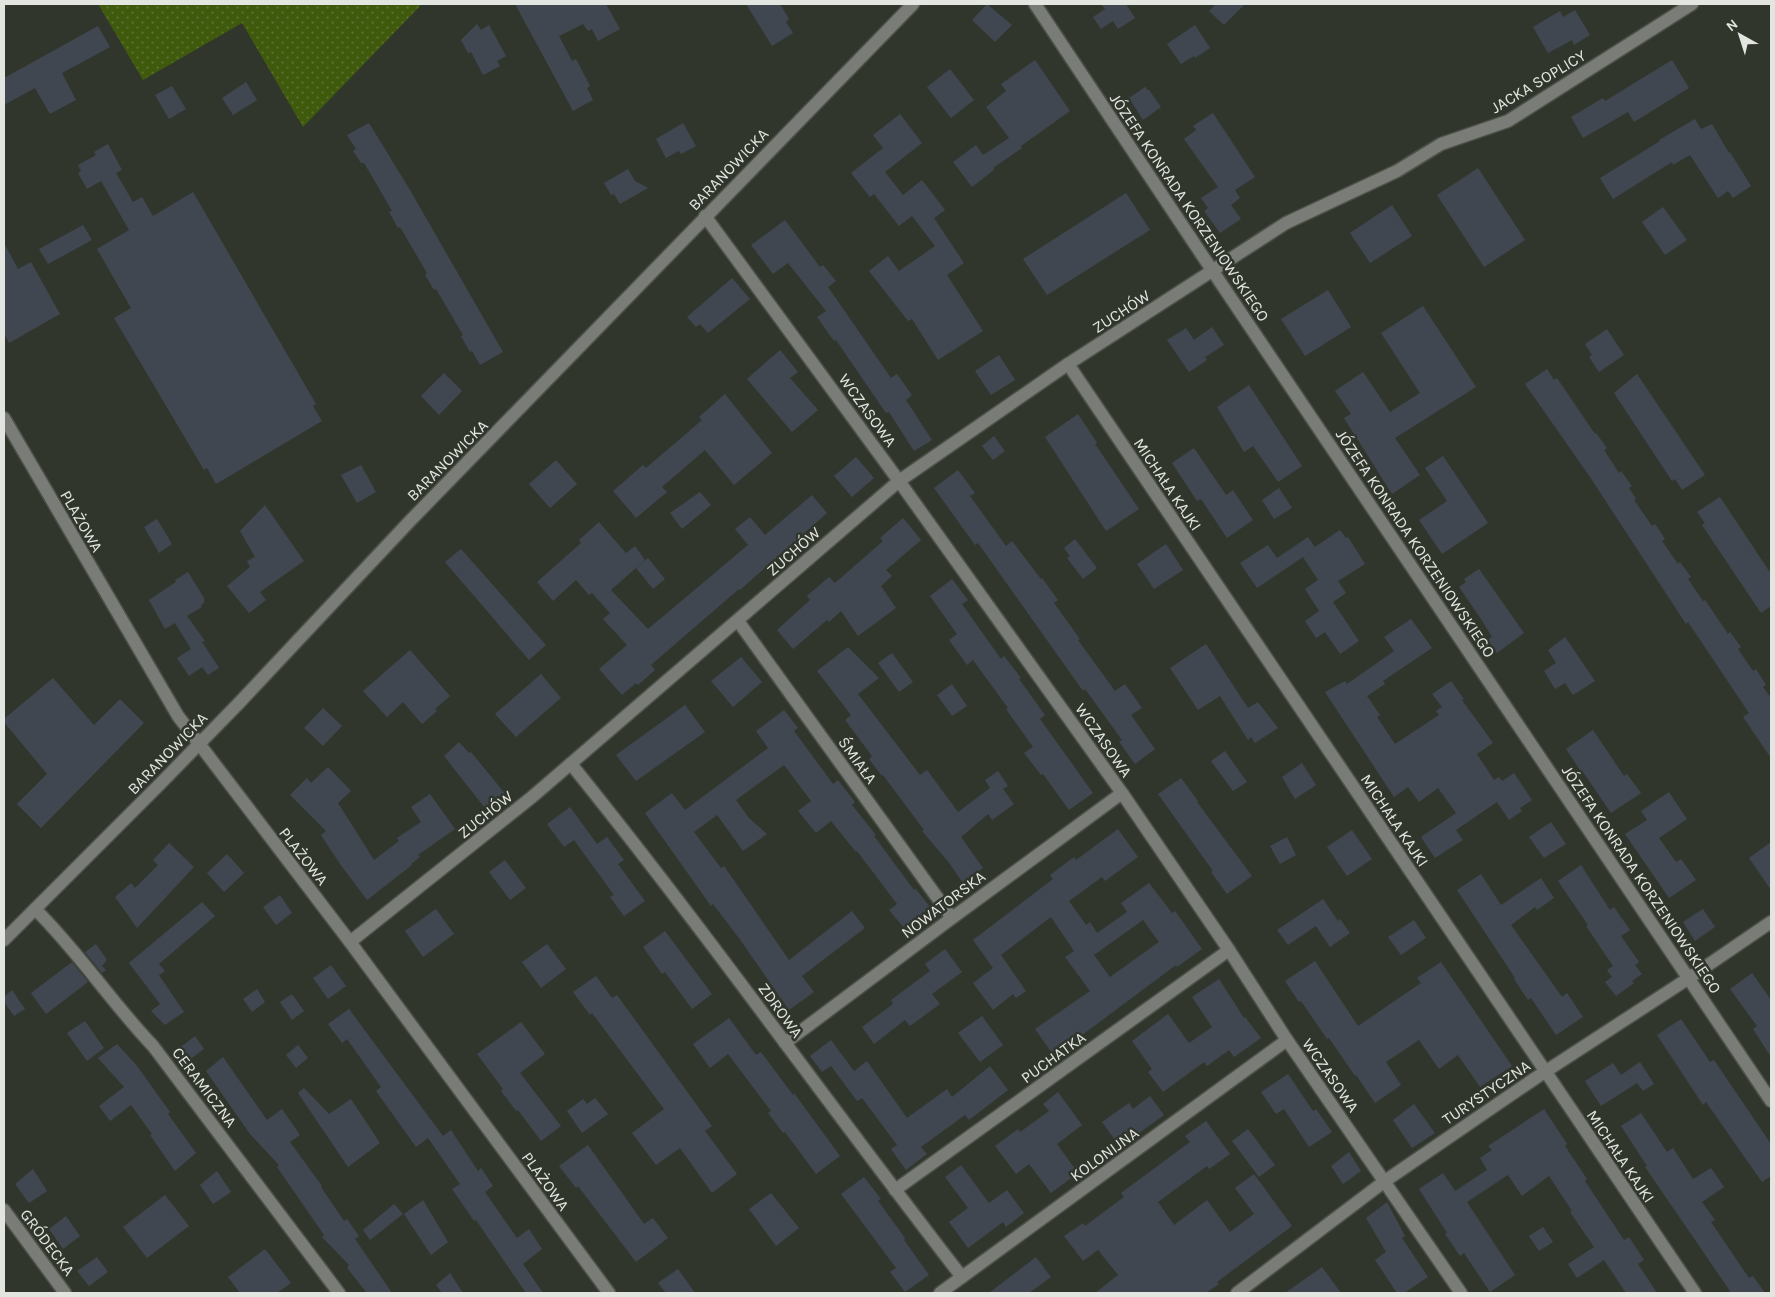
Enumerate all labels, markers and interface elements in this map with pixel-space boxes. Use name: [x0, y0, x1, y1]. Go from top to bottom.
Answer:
north arrow: [1715, 10, 1765, 60]
text: N: [1723, 16, 1741, 35]
street label: JACKA SOPLICY: [1487, 45, 1589, 117]
street label: JÓZEFA KONRADA KORZENIOWSKIEGO: [1106, 90, 1273, 325]
street label: BARANOWICKA: [684, 124, 772, 214]
street label: ZUCHÓW: [1089, 285, 1154, 337]
street label: WCZASOWA: [835, 370, 900, 451]
street label: BARANOWICKA: [403, 416, 492, 505]
street label: JÓZEFA KONRADA KORZENIOWSKIEGO: [1332, 426, 1499, 661]
street label: MICHAŁA KAJKI: [1130, 434, 1206, 534]
street label: PLAŻOWA: [56, 487, 107, 556]
street label: ZUCHÓW: [763, 522, 825, 580]
street label: WCZASOWA: [1071, 700, 1136, 781]
street label: BARANOWICKA: [123, 708, 211, 798]
street label: ŚMIAŁA: [834, 733, 881, 788]
street label: JÓZEFA KONRADA KORZENIOWSKIEGO: [1558, 762, 1725, 997]
street label: MICHAŁA KAJKI: [1357, 770, 1433, 870]
street label: ZUCHÓW: [454, 786, 517, 842]
street label: PLAŻOWA: [275, 824, 332, 889]
street label: NOWATORSKA: [898, 867, 989, 942]
street label: ZDROWA: [754, 979, 807, 1041]
street label: PUCHATKA: [1017, 1028, 1089, 1087]
street label: WCZASOWA: [1298, 1035, 1363, 1116]
street label: CERAMICZNA: [168, 1044, 241, 1131]
street label: TURYSTYCZNA: [1439, 1056, 1534, 1129]
street label: MICHAŁA KAJKI: [1583, 1106, 1659, 1206]
street label: KOLONIJNA: [1066, 1123, 1142, 1186]
street label: PLAŻOWA: [518, 1148, 573, 1215]
street label: GRÓDECKA: [16, 1205, 79, 1279]

